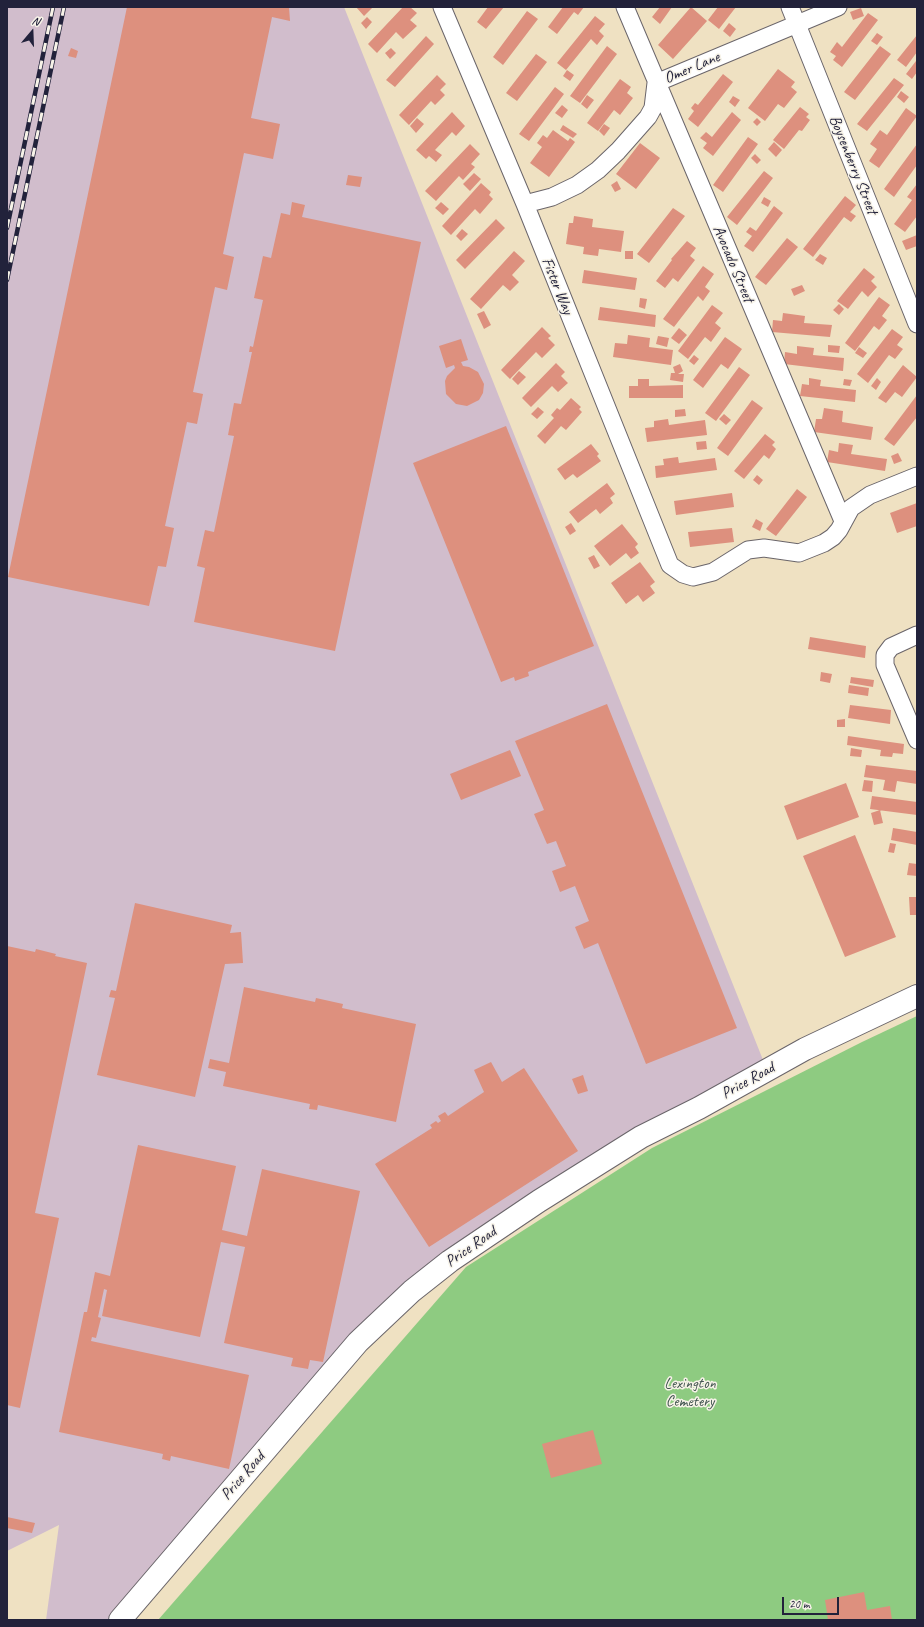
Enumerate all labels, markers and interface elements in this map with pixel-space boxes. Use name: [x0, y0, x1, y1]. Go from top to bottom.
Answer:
north arrow: [12, 12, 52, 52]
text: N: [30, 13, 41, 28]
street label: Omer Lane: [661, 48, 723, 88]
street label: Boysenberry Street: [824, 113, 882, 217]
street label: Avocado Street: [708, 223, 758, 305]
street label: Fister Way: [537, 255, 577, 317]
street label: Price Road: [718, 1059, 778, 1103]
street label: Price Road: [442, 1223, 500, 1271]
park label: Lexington Cemetery: [664, 1374, 716, 1412]
street label: Price Road: [217, 1448, 269, 1504]
scale bar: [784, 1589, 841, 1615]
text: 20 m: [789, 1596, 809, 1612]

